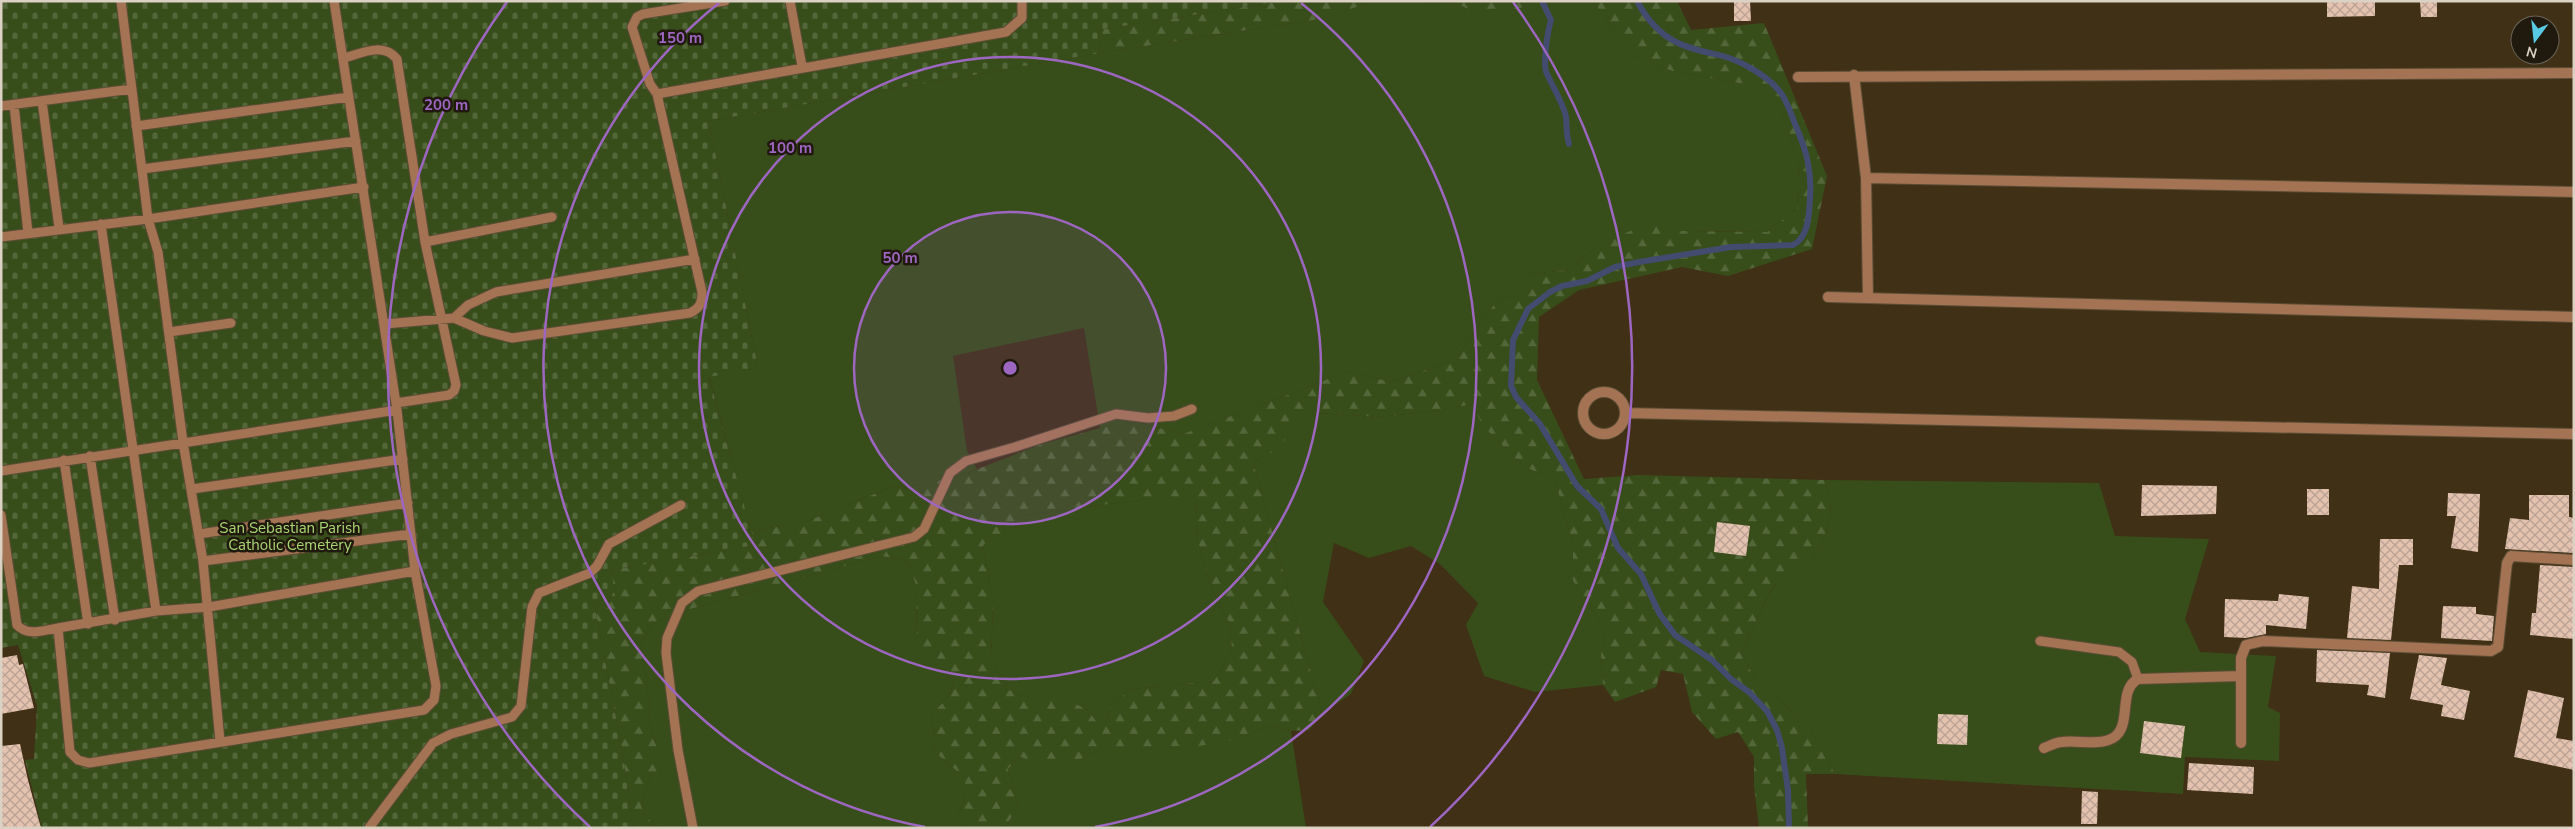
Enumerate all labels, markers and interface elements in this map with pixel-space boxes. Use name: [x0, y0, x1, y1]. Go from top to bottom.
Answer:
north arrow: [2510, 15, 2560, 65]
text: 150 m: [658, 28, 702, 48]
text: N: [2524, 42, 2539, 63]
text: 200 m: [424, 95, 468, 115]
text: 100 m: [768, 138, 812, 158]
text: 50 m: [882, 248, 918, 268]
centre of rings: [1001, 359, 1019, 377]
park label: San Sebastian Parish Catholic Cemetery: [219, 518, 361, 555]

